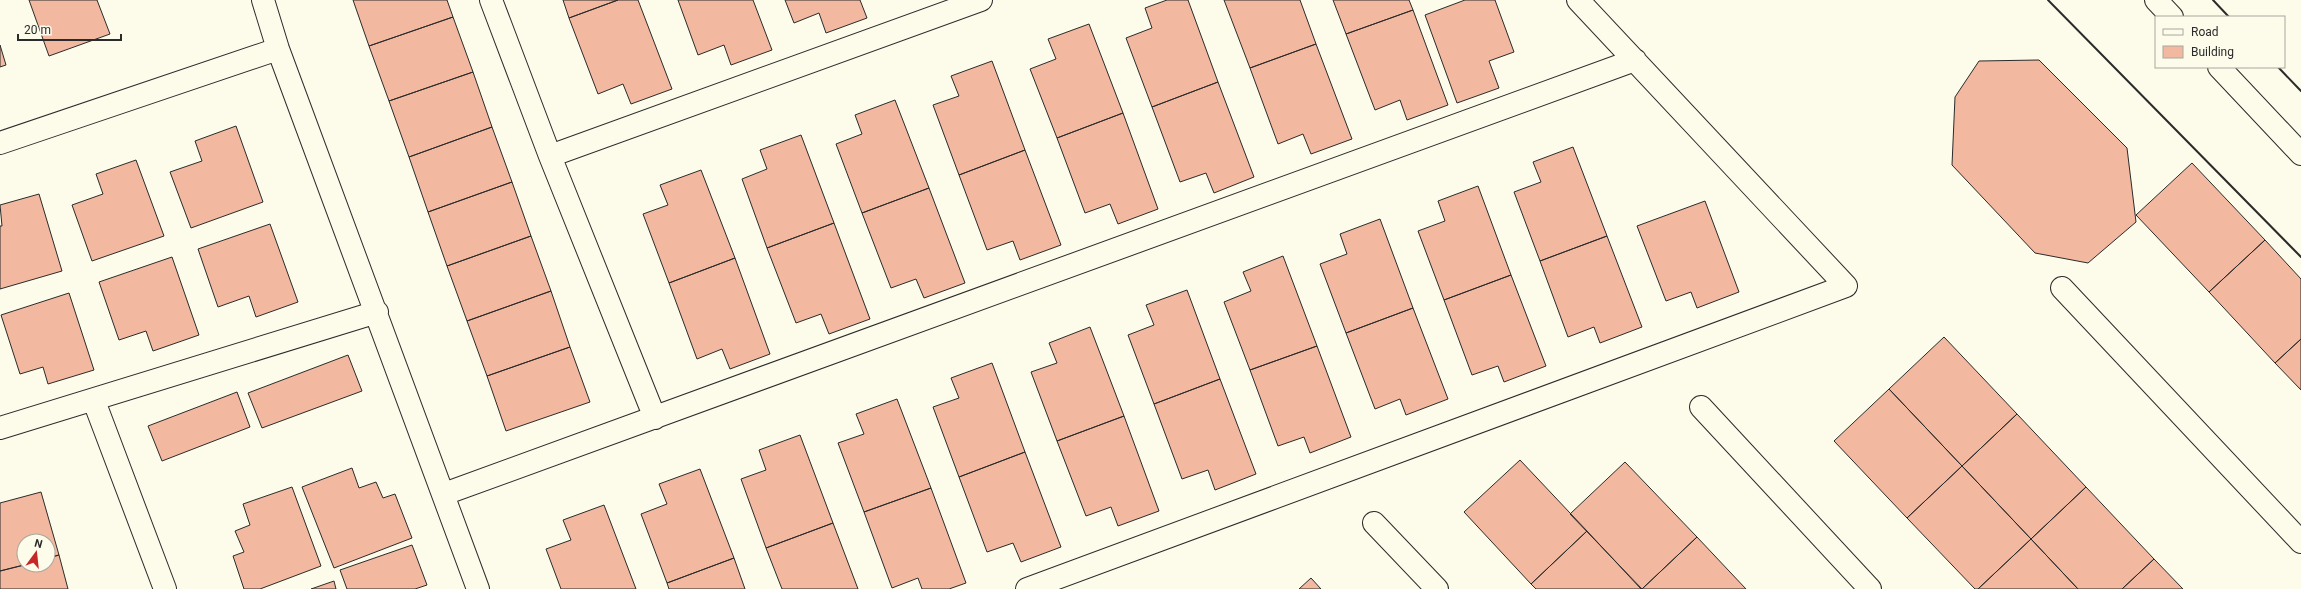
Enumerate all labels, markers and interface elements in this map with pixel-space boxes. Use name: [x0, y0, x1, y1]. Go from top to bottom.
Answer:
scale bar: [18, 16, 121, 42]
legend: [2155, 16, 2285, 68]
text: 20 m: [24, 23, 51, 37]
text: Road: [2191, 25, 2219, 39]
text: Building: [2191, 45, 2234, 59]
north arrow: [16, 533, 56, 573]
text: N: [33, 537, 44, 551]

